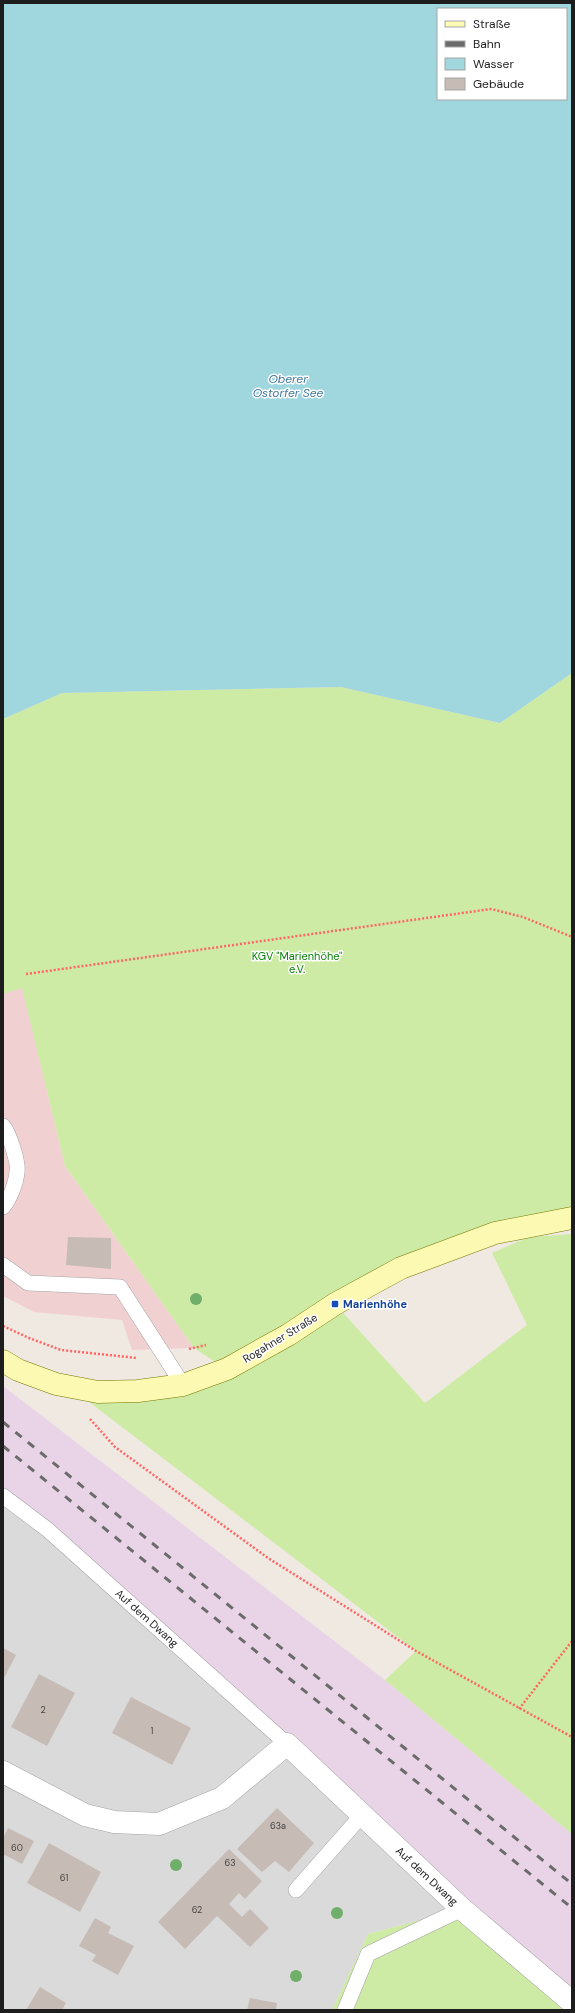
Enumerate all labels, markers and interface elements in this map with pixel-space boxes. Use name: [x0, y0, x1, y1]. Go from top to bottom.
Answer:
legend: [437, 8, 567, 100]
text: Straße: [473, 16, 510, 32]
text: Bahn: [473, 36, 501, 52]
text: Wasser: [473, 56, 514, 72]
text: Gebäude: [473, 76, 524, 92]
water label: Oberer Ostorfer See: [253, 371, 324, 401]
park label: KGV "Marienhöhe" e.V.: [252, 949, 342, 976]
place label: Marienhöhe: [343, 1297, 407, 1311]
marker: Marienhöhe: [330, 1299, 340, 1309]
street label: Rogahner Straße: [240, 1310, 320, 1366]
street label: Auf dem Dwang: [113, 1586, 181, 1650]
house number: 2: [40, 1704, 46, 1716]
house number: 1: [151, 1725, 154, 1737]
house number: 63a: [270, 1820, 286, 1832]
house number: 60: [11, 1842, 23, 1854]
street label: Auf dem Dwang: [393, 1844, 461, 1908]
house number: 63: [225, 1857, 235, 1869]
house number: 61: [60, 1872, 68, 1884]
house number: 62: [192, 1904, 202, 1916]

